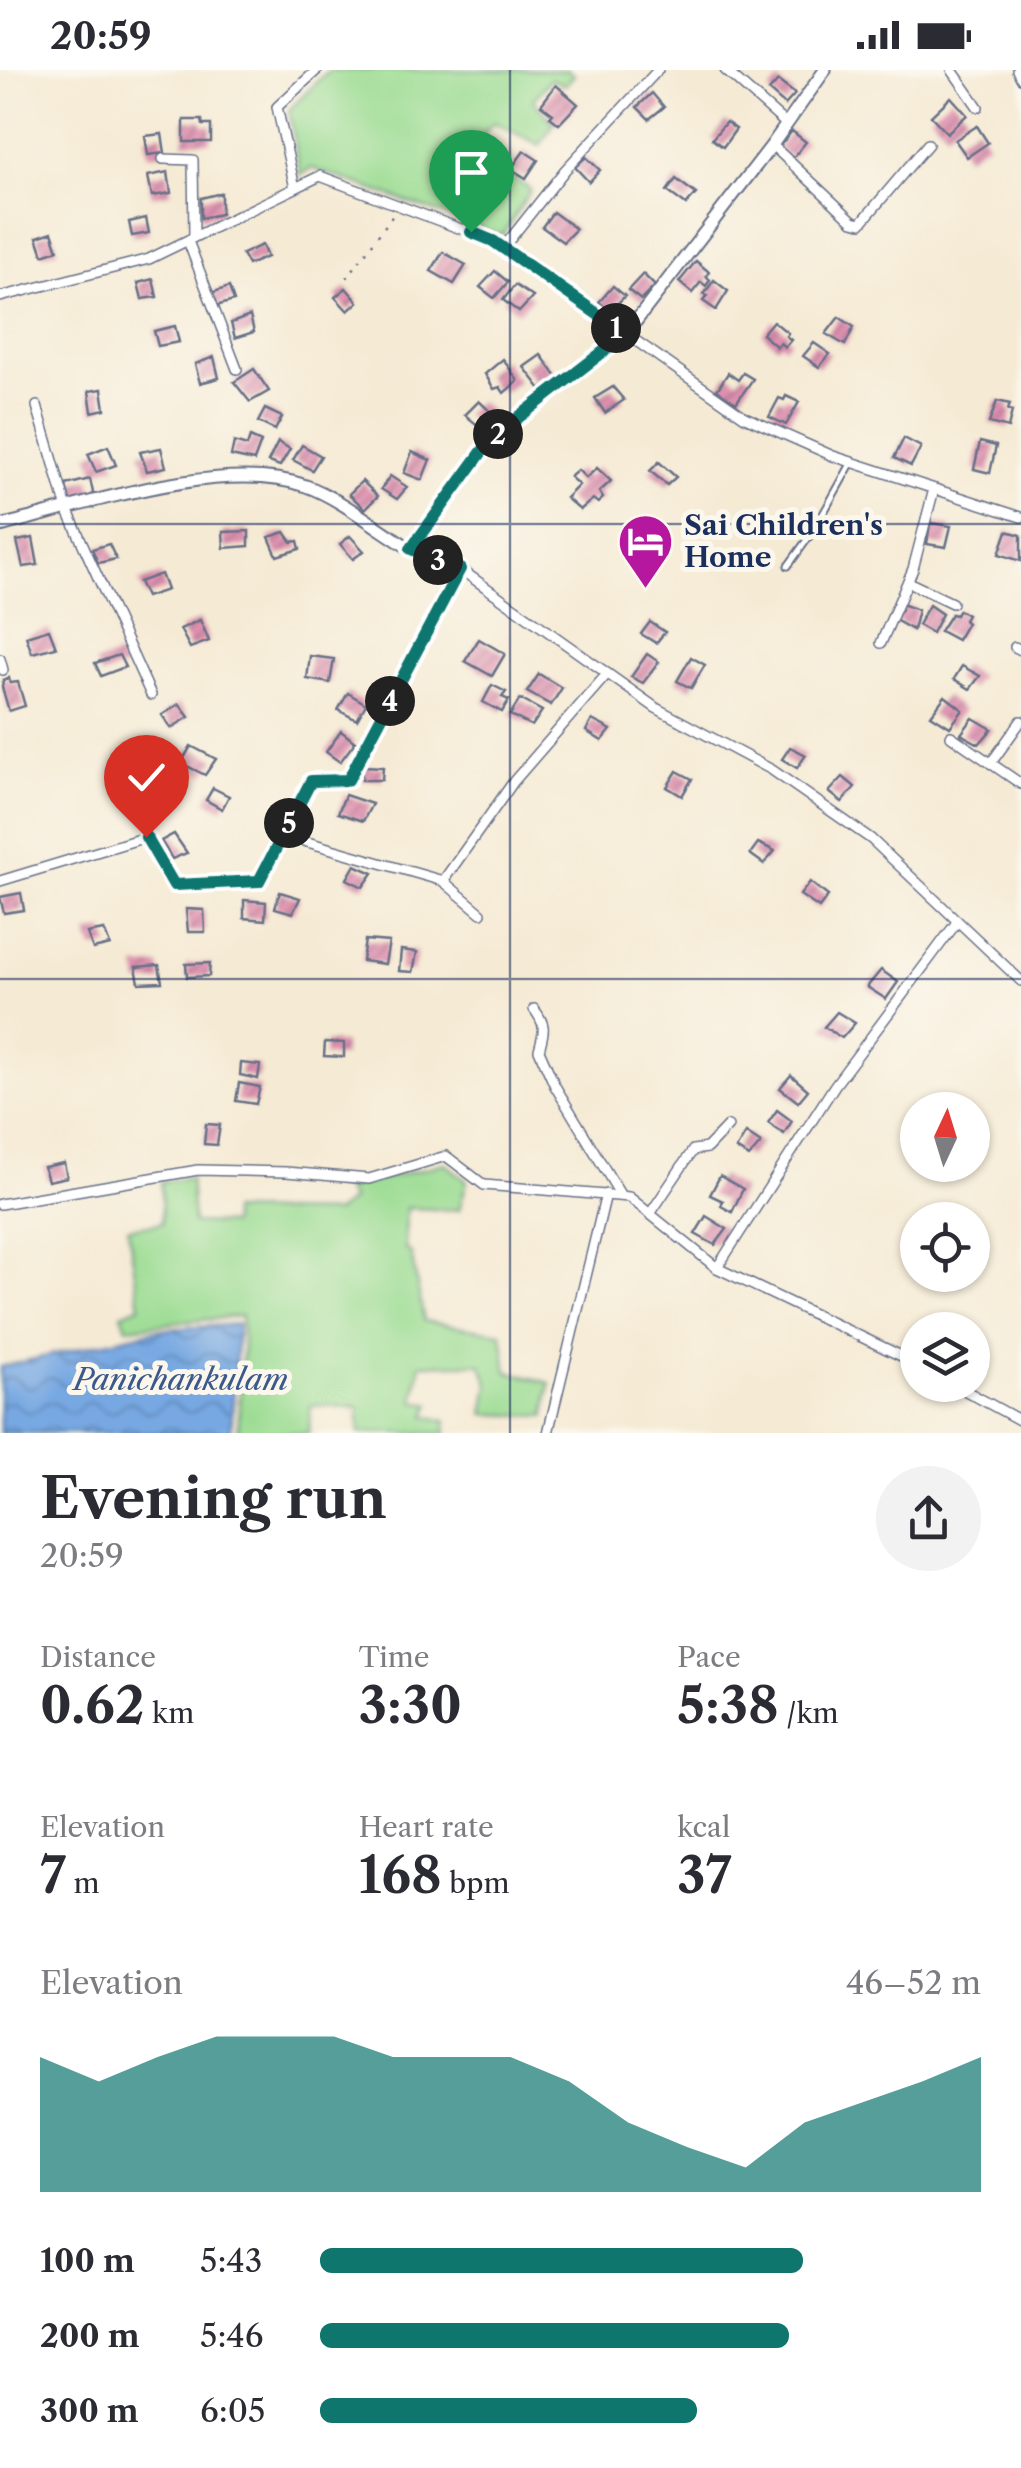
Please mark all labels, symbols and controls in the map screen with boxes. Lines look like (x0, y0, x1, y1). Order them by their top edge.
text: 20:59 (50, 12, 152, 59)
pin (429, 130, 514, 233)
icon: arrive (444, 145, 499, 200)
pin: 1 (591, 303, 641, 353)
text: 1 (610, 311, 622, 345)
pin: 2 (473, 409, 523, 459)
text: 2 (490, 417, 506, 451)
place label: Sai Children's Home (684, 508, 883, 574)
hotel icon: Sai Children's Home (615, 511, 675, 590)
pin: 3 (413, 535, 463, 585)
text: 3 (430, 543, 446, 577)
pin: 4 (365, 676, 415, 726)
text: 4 (382, 684, 398, 718)
pin (104, 735, 189, 838)
icon: check (119, 750, 174, 805)
pin: 5 (264, 798, 314, 848)
text: 5 (281, 806, 297, 840)
north arrow (900, 1092, 990, 1182)
map controls (900, 1092, 990, 1402)
button: locate (900, 1202, 990, 1292)
button: layers (900, 1312, 990, 1402)
water label: Panichankulam (71, 1361, 289, 1398)
text: Evening run (40, 1465, 387, 1532)
button: share (876, 1466, 981, 1571)
text: 20:59 (40, 1536, 124, 1575)
text: Distance (40, 1640, 156, 1674)
text: Time (359, 1640, 429, 1674)
text: Pace (677, 1640, 741, 1674)
text: 0.62 (40, 1674, 145, 1736)
text: 3:30 (359, 1674, 462, 1736)
text: 5:38 (677, 1674, 779, 1736)
text: km (145, 1696, 194, 1730)
text: /km (779, 1696, 839, 1730)
text: Elevation (40, 1810, 165, 1844)
text: Heart rate (359, 1810, 494, 1844)
text: kcal (677, 1810, 730, 1844)
text: 7 (40, 1844, 66, 1906)
text: 168 (359, 1844, 442, 1906)
text: 37 (677, 1844, 732, 1906)
text: m (66, 1866, 100, 1900)
text: bpm (442, 1866, 510, 1900)
text: Elevation (40, 1963, 183, 2002)
text: 46–52 m (846, 1963, 981, 2002)
text: 100 m (40, 2241, 135, 2280)
text: 5:43 (200, 2241, 262, 2280)
text: 200 m (40, 2316, 140, 2355)
text: 5:46 (200, 2316, 264, 2355)
text: 300 m (40, 2391, 139, 2430)
text: 6:05 (200, 2391, 265, 2430)

